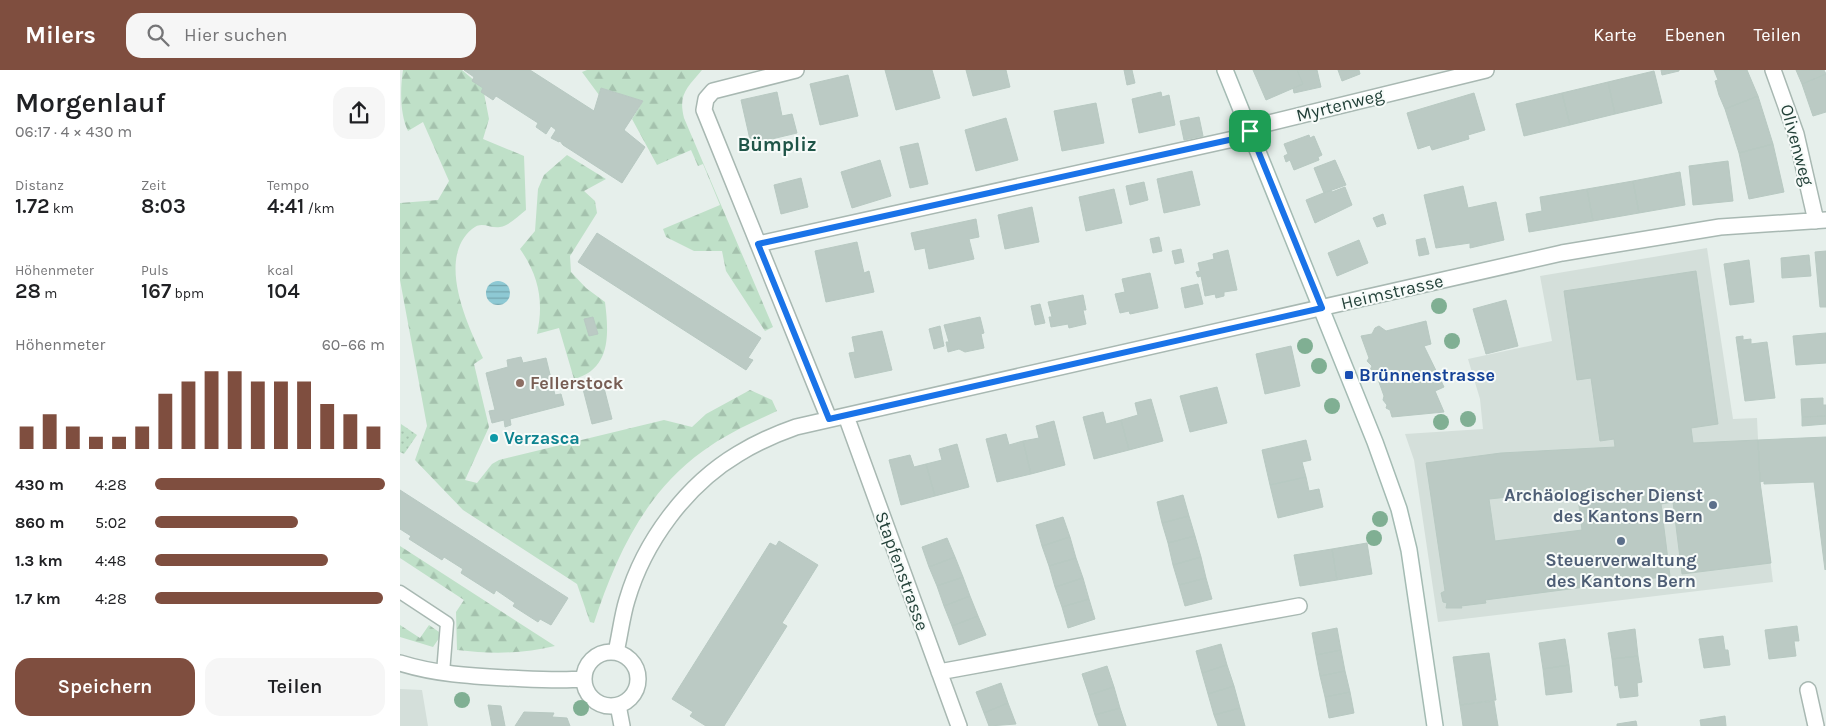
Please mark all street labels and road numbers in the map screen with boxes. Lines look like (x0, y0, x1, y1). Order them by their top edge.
street label: Myrtenweg (1294, 84, 1386, 126)
street label: Olivenweg (1776, 102, 1818, 188)
street label: Heimstrasse (1339, 270, 1445, 314)
street label: Stapfenstrasse (870, 508, 934, 634)

